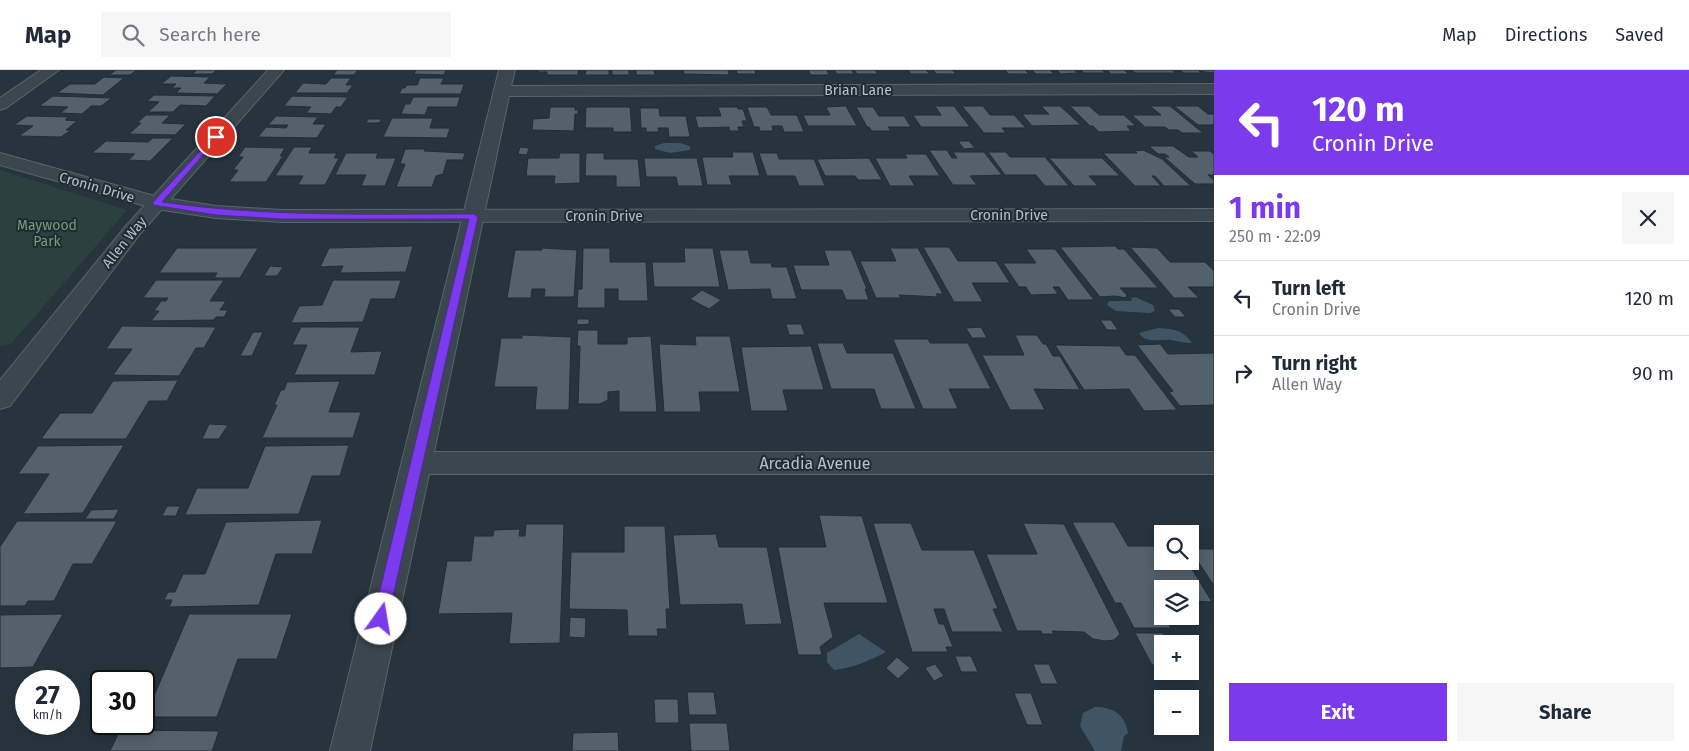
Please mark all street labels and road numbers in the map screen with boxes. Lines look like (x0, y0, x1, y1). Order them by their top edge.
street label: Brian Lane (824, 82, 892, 99)
street label: Cronin Drive (57, 169, 137, 206)
street label: Cronin Drive (970, 207, 1048, 224)
street label: Cronin Drive (565, 208, 643, 225)
street label: Allen Way (99, 213, 150, 271)
street label: Arcadia Avenue (759, 454, 871, 473)

